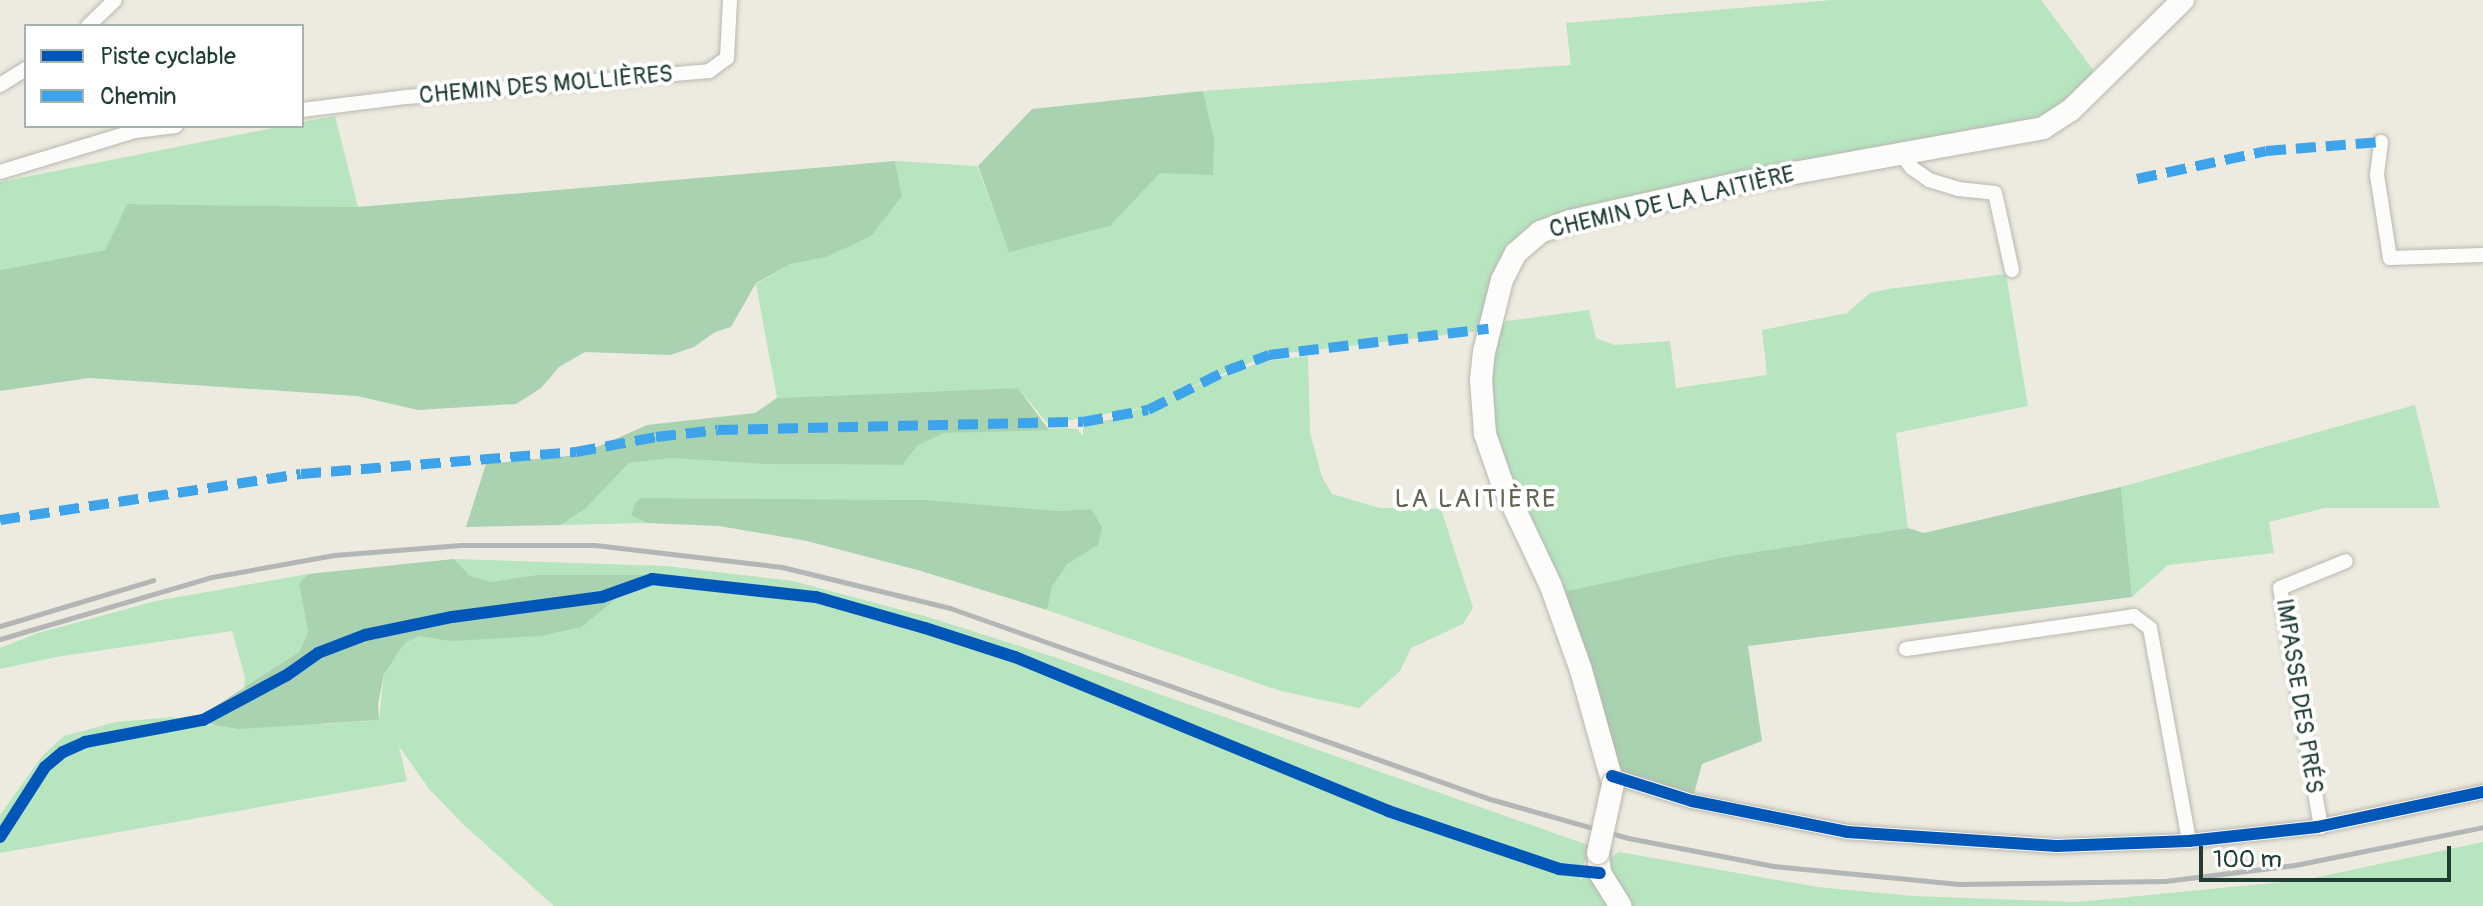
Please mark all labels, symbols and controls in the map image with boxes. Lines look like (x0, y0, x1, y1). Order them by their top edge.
legend (24, 24, 304, 128)
text: Piste cyclable (100, 42, 236, 71)
street label: CHEMIN DES MOLLIÈRES (418, 60, 674, 110)
text: Chemin (100, 82, 177, 111)
street label: CHEMIN DE LA LAITIÈRE (1547, 160, 1797, 244)
district label: LA LAITIÈRE (1395, 484, 1557, 516)
street label: IMPASSE DES PRÉS (2269, 596, 2329, 796)
scale bar (2203, 830, 2455, 880)
text: 100 m (2213, 845, 2282, 874)

